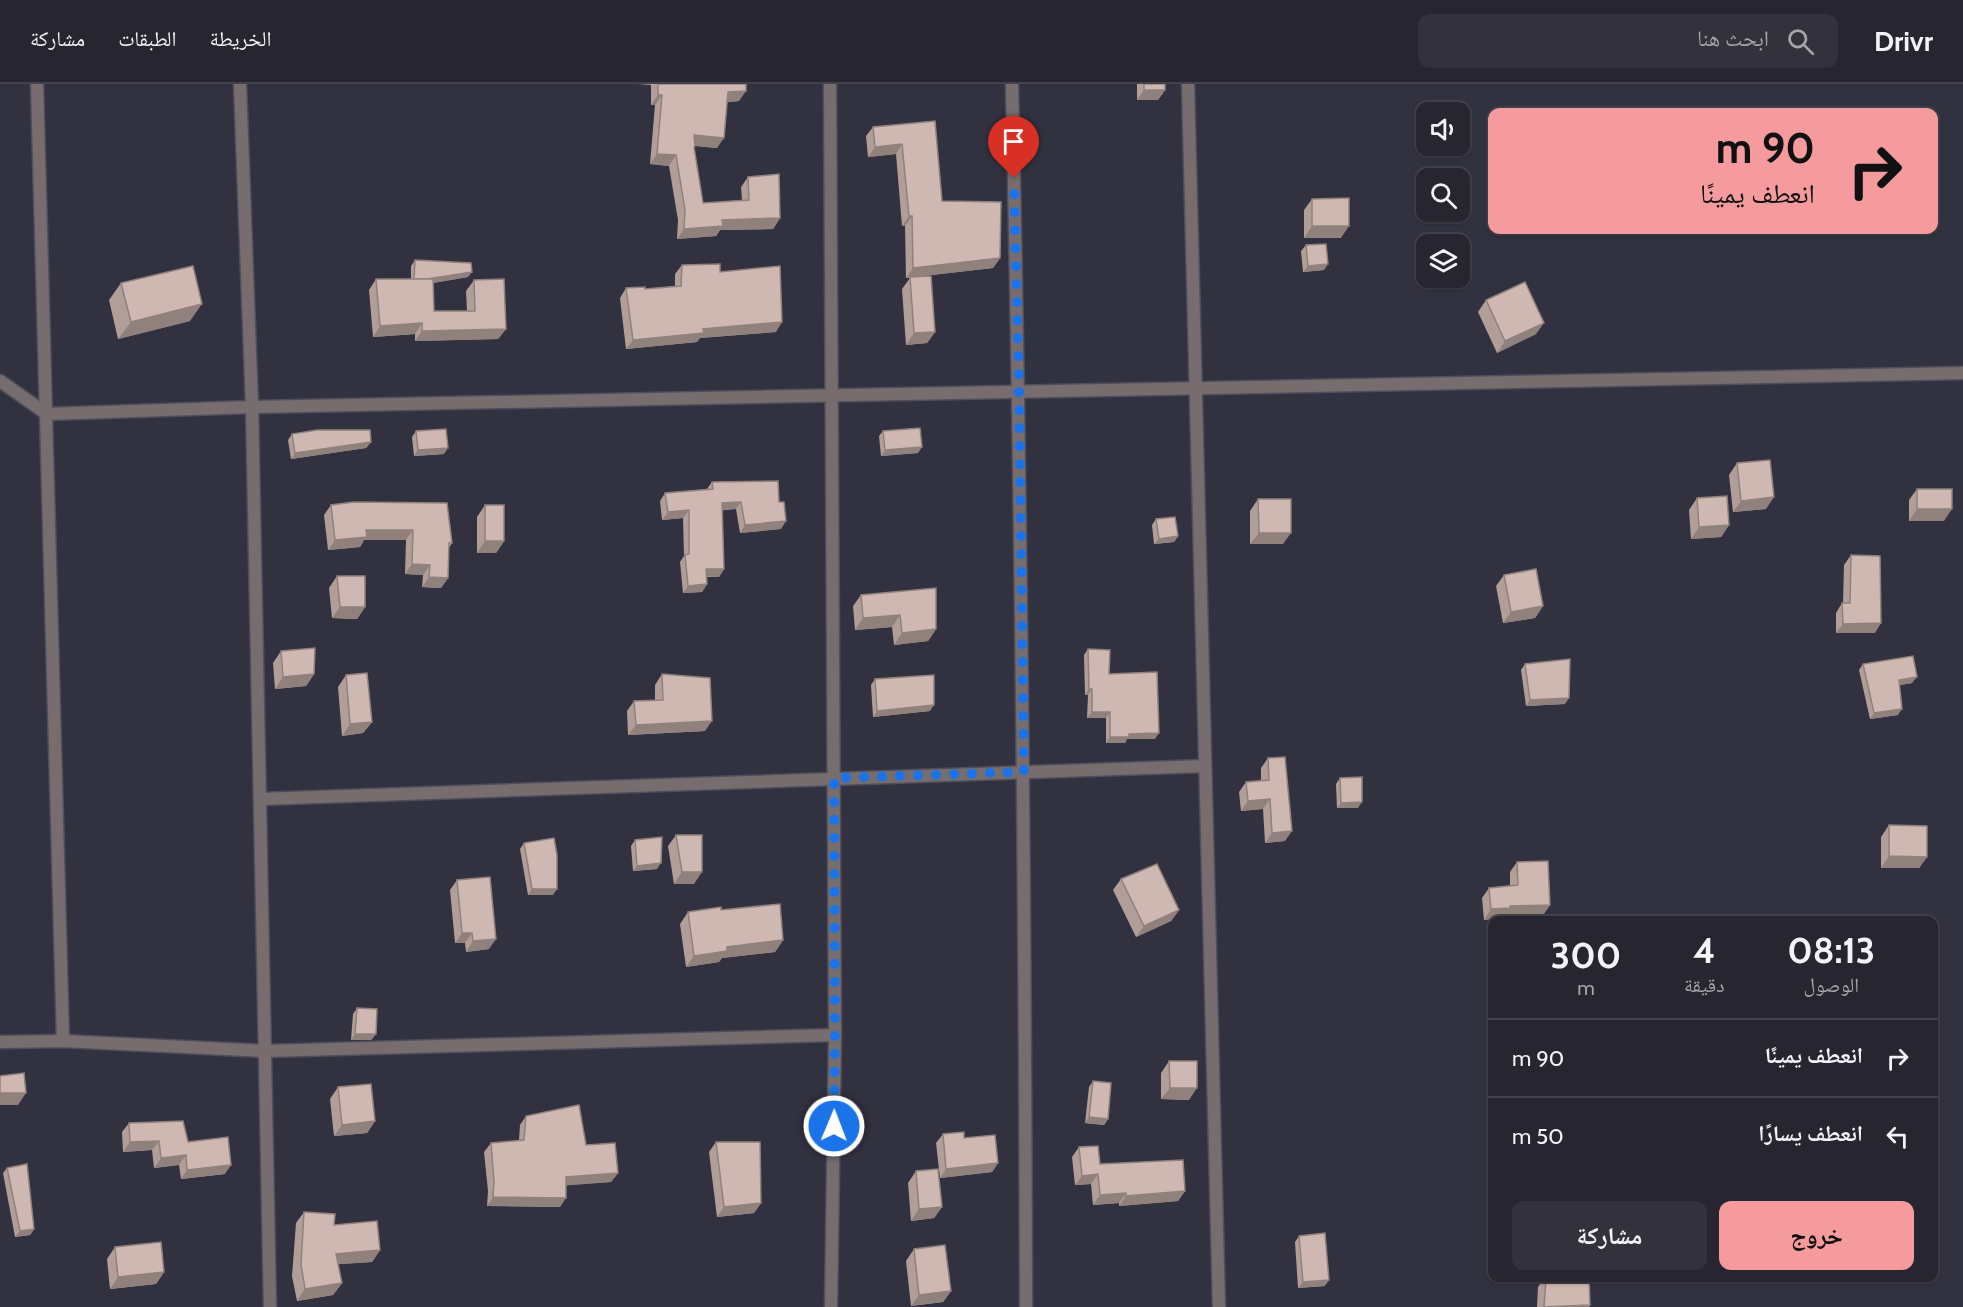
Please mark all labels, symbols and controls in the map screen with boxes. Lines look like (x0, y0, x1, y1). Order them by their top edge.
search box (1418, 14, 1838, 68)
text: Drivr (1874, 24, 1933, 58)
text: ابحث هنا (1697, 25, 1769, 52)
icon: search (1784, 25, 1817, 58)
text: مشاركة (30, 26, 85, 51)
text: الطبقات (118, 26, 177, 51)
text: الخريطة (210, 26, 271, 51)
map controls (1416, 102, 1470, 288)
button: sound (1416, 102, 1470, 156)
pin (988, 116, 1039, 178)
text: 90 m (1716, 122, 1815, 174)
icon: arrive (997, 125, 1030, 158)
icon: right (1836, 132, 1914, 210)
button: search (1416, 168, 1470, 222)
text: انعطف يمينًا (1700, 177, 1815, 210)
button: layers (1416, 234, 1470, 288)
text: 4 (1693, 928, 1715, 972)
text: 08:13 (1787, 928, 1875, 972)
text: 300 (1551, 933, 1621, 977)
text: دقيقة (1684, 973, 1725, 997)
text: الوصول (1804, 973, 1859, 997)
text: m (1577, 976, 1595, 1000)
text: انعطف يمينًا (1765, 1042, 1863, 1069)
icon: right (1881, 1042, 1914, 1075)
text: 90 m (1512, 1045, 1564, 1072)
position arrow (802, 1094, 866, 1158)
text: انعطف يسارًا (1758, 1120, 1863, 1147)
icon: left (1881, 1120, 1914, 1153)
text: 50 m (1512, 1123, 1564, 1150)
button: مشاركة (1512, 1201, 1707, 1270)
button: خروج (1719, 1201, 1914, 1270)

